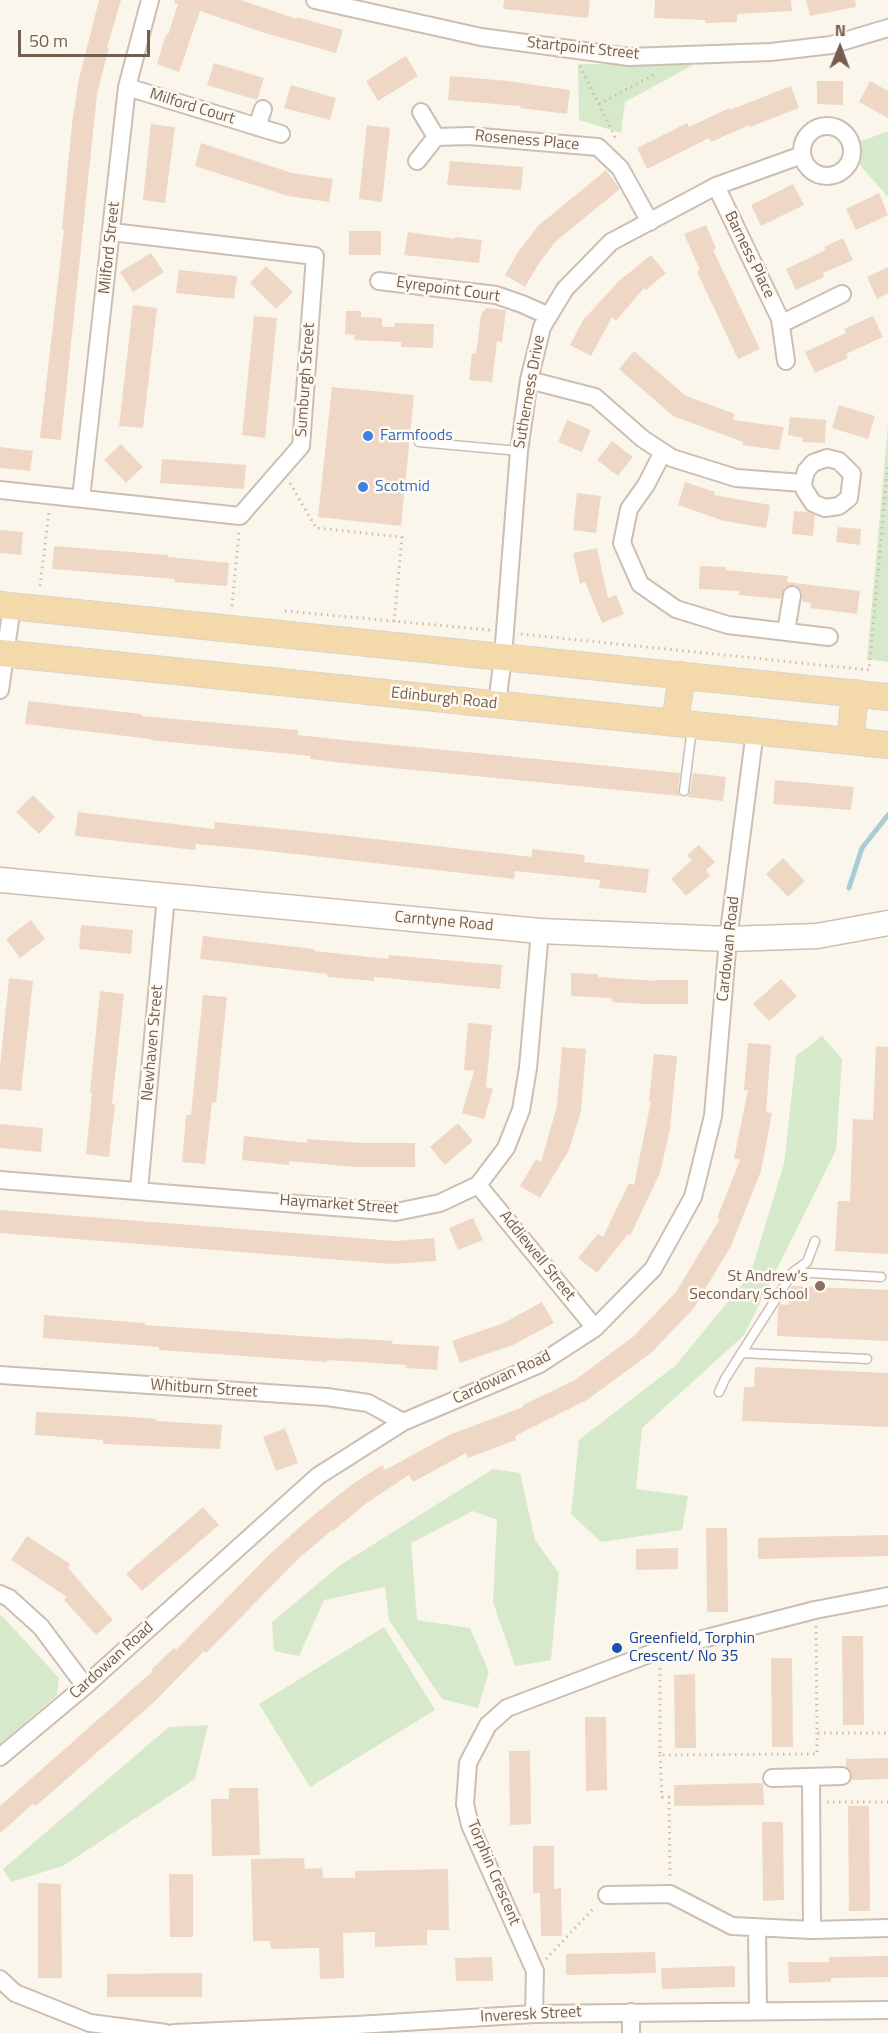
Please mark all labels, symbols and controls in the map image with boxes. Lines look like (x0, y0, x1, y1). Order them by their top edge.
scale bar (21, 18, 153, 56)
north arrow (810, 18, 870, 78)
text: N (835, 18, 846, 42)
text: 50 m (29, 27, 68, 54)
street label: Startpoint Street (526, 34, 640, 64)
street label: Milford Court (147, 85, 237, 129)
street label: Roseness Place (474, 127, 580, 155)
street label: Milford Street (96, 201, 124, 295)
street label: Barness Place (720, 208, 778, 302)
street label: Eyrepoint Court (395, 273, 501, 307)
street label: Sumburgh Street (292, 322, 320, 438)
street label: Sutherness Drive (511, 334, 549, 450)
place label: Farmfoods (380, 426, 453, 446)
marker: Farmfoods (361, 429, 375, 443)
place label: Scotmid (375, 477, 430, 497)
marker: Scotmid (356, 480, 370, 494)
street label: Edinburgh Road (390, 684, 498, 714)
street label: Cardowan Road (714, 895, 744, 1003)
street label: Carntyne Road (394, 908, 494, 936)
street label: Newhaven Street (138, 984, 168, 1102)
street label: Haymarket Street (279, 1191, 399, 1219)
street label: Addiewell Street (495, 1207, 579, 1305)
place label: St Andrew's Secondary School (689, 1267, 808, 1305)
marker: St Andrew's Secondary School (813, 1279, 827, 1293)
street label: Cardowan Road (450, 1347, 554, 1409)
street label: Whitburn Street (150, 1376, 258, 1402)
street label: Cardowan Road (66, 1618, 158, 1704)
place label: Greenfield, Torphin Crescent/ No 35 (629, 1629, 755, 1667)
marker: Greenfield, Torphin Crescent/ No 35 (610, 1641, 624, 1655)
street label: Torphin Crescent (462, 1818, 524, 1928)
street label: Inveresk Street (480, 2003, 582, 2027)

